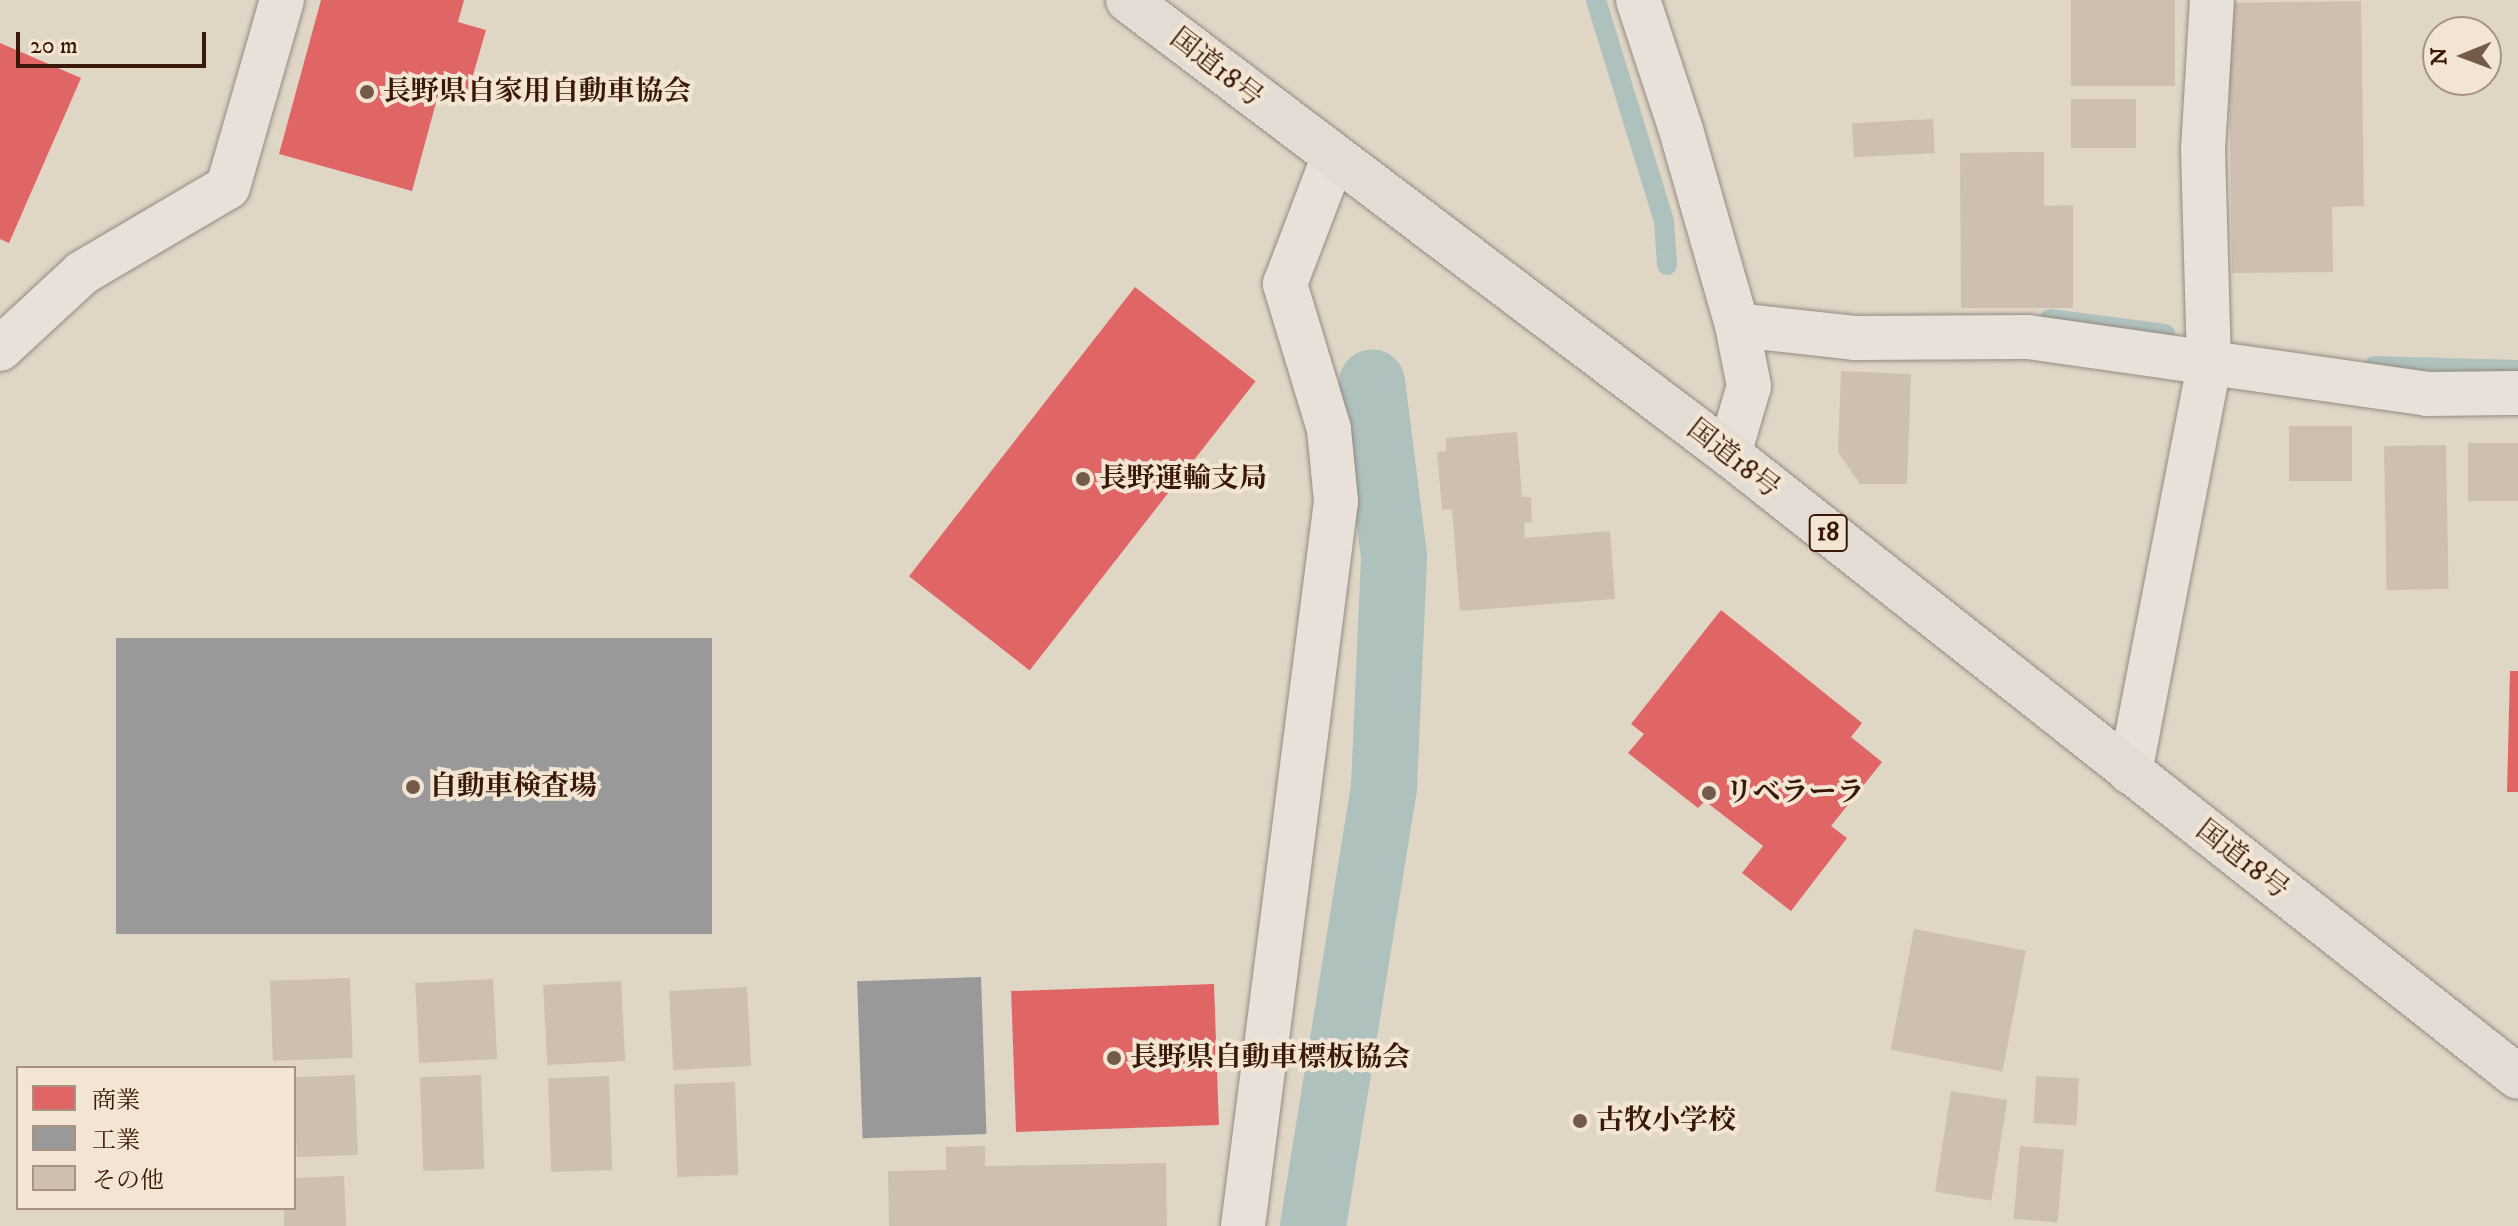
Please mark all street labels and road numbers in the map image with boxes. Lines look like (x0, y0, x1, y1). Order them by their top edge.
street label: 国道18号 (1163, 21, 1269, 115)
street label: 国道18号 (1680, 412, 1786, 506)
road number: 18 (1808, 511, 1848, 555)
street label: 国道18号 (2189, 813, 2295, 907)

